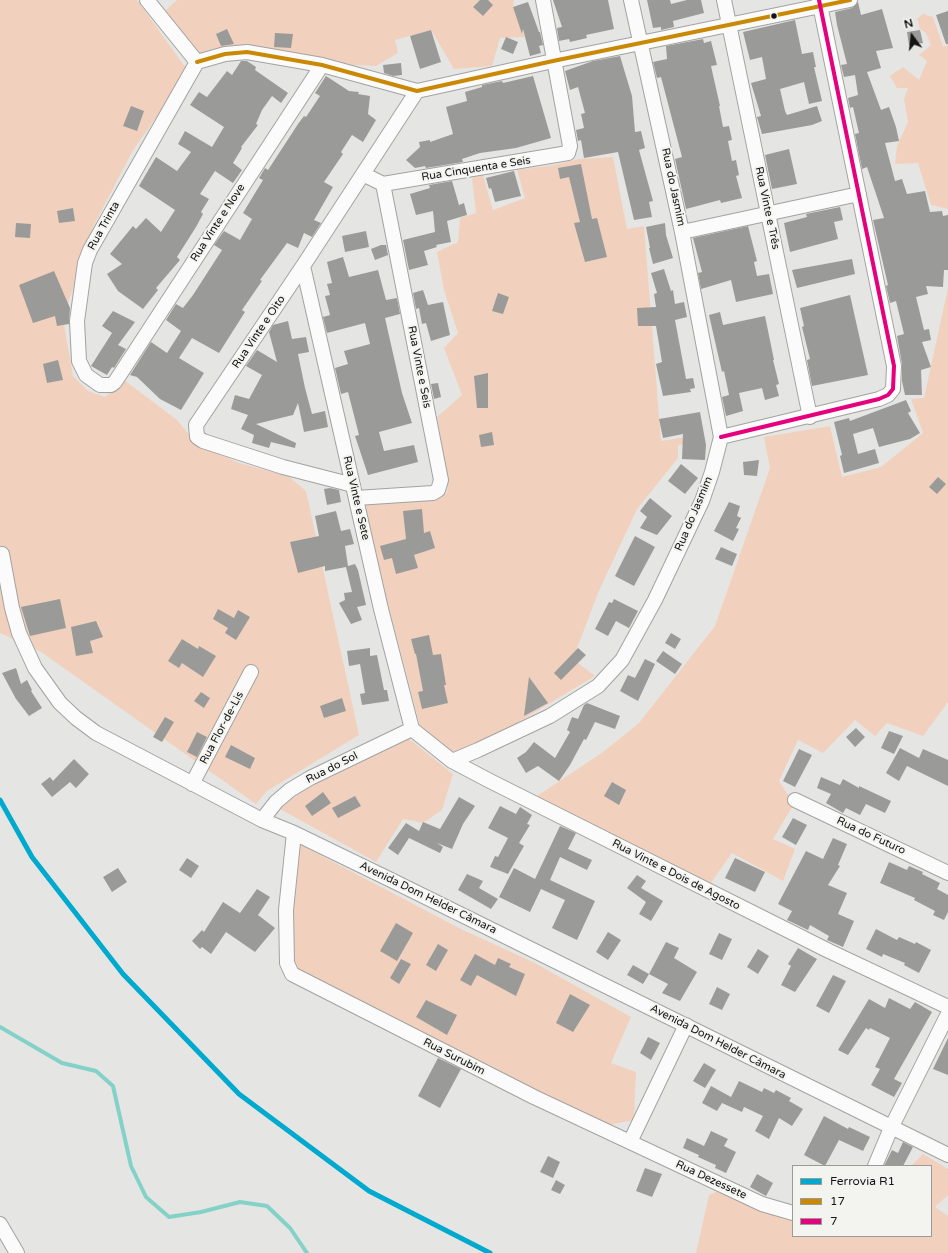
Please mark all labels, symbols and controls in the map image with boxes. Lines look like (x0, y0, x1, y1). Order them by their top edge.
unlabelled marker (769, 11, 779, 21)
north arrow (892, 16, 932, 56)
text: N (903, 17, 915, 31)
street label: Rua do Jasmim (658, 147, 688, 227)
street label: Rua Cinquenta e Seis (420, 154, 532, 184)
street label: Rua Vinte e Três (752, 165, 782, 251)
street label: Rua Vinte e Nove (188, 182, 248, 264)
street label: Rua Trinta (85, 199, 123, 253)
street label: Rua Vinte e Oito (230, 293, 288, 371)
street label: Rua Vinte e Seis (405, 325, 433, 409)
street label: Rua Vinte e Sete (340, 455, 372, 541)
street label: Rua do Jasmim (672, 475, 716, 553)
street label: Rua Flor-de-Lis (197, 689, 247, 767)
street label: Rua do Sol (304, 749, 360, 787)
street label: Rua do Futuro (834, 814, 908, 858)
street label: Rua Vinte e Dois de Agosto (610, 837, 742, 913)
street label: Avenida Dom Helder Câmara (357, 859, 499, 937)
street label: Avenida Dom Helder Câmara (648, 1002, 788, 1082)
street label: Rua Surubim (421, 1036, 487, 1078)
street label: Rua Dezessete (673, 1158, 749, 1202)
legend (792, 1165, 932, 1237)
text: Ferrovia R1 (830, 1174, 895, 1188)
text: 17 (830, 1194, 845, 1208)
text: 7 (830, 1214, 838, 1228)

